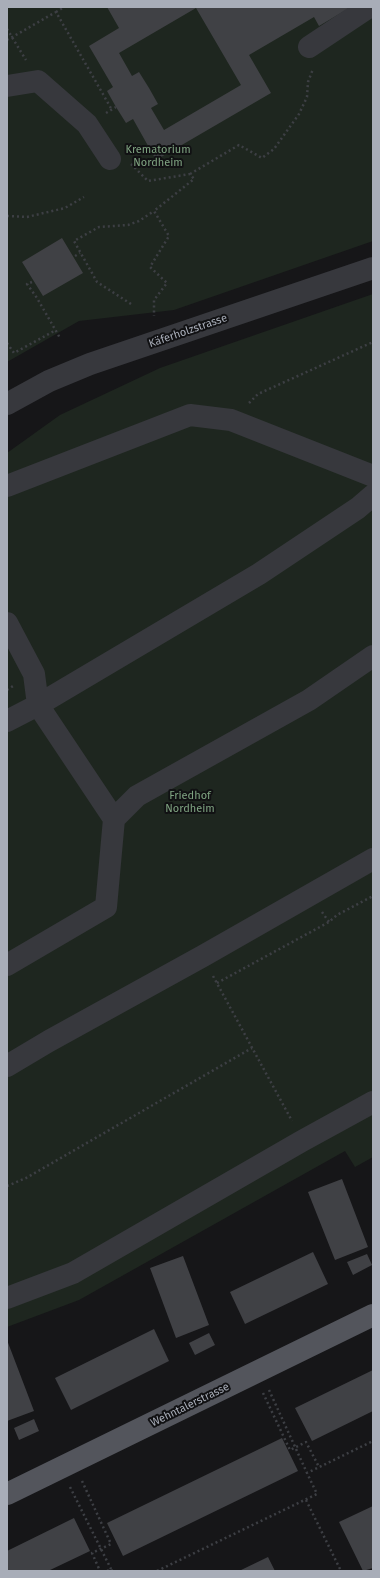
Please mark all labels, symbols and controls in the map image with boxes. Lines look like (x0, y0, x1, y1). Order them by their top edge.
park label: Krematorium Nordheim (125, 143, 191, 169)
street label: Käferholzstrasse (147, 311, 229, 351)
park label: Friedhof Nordheim (165, 789, 215, 815)
street label: Wehntalerstrasse (149, 1380, 231, 1430)

